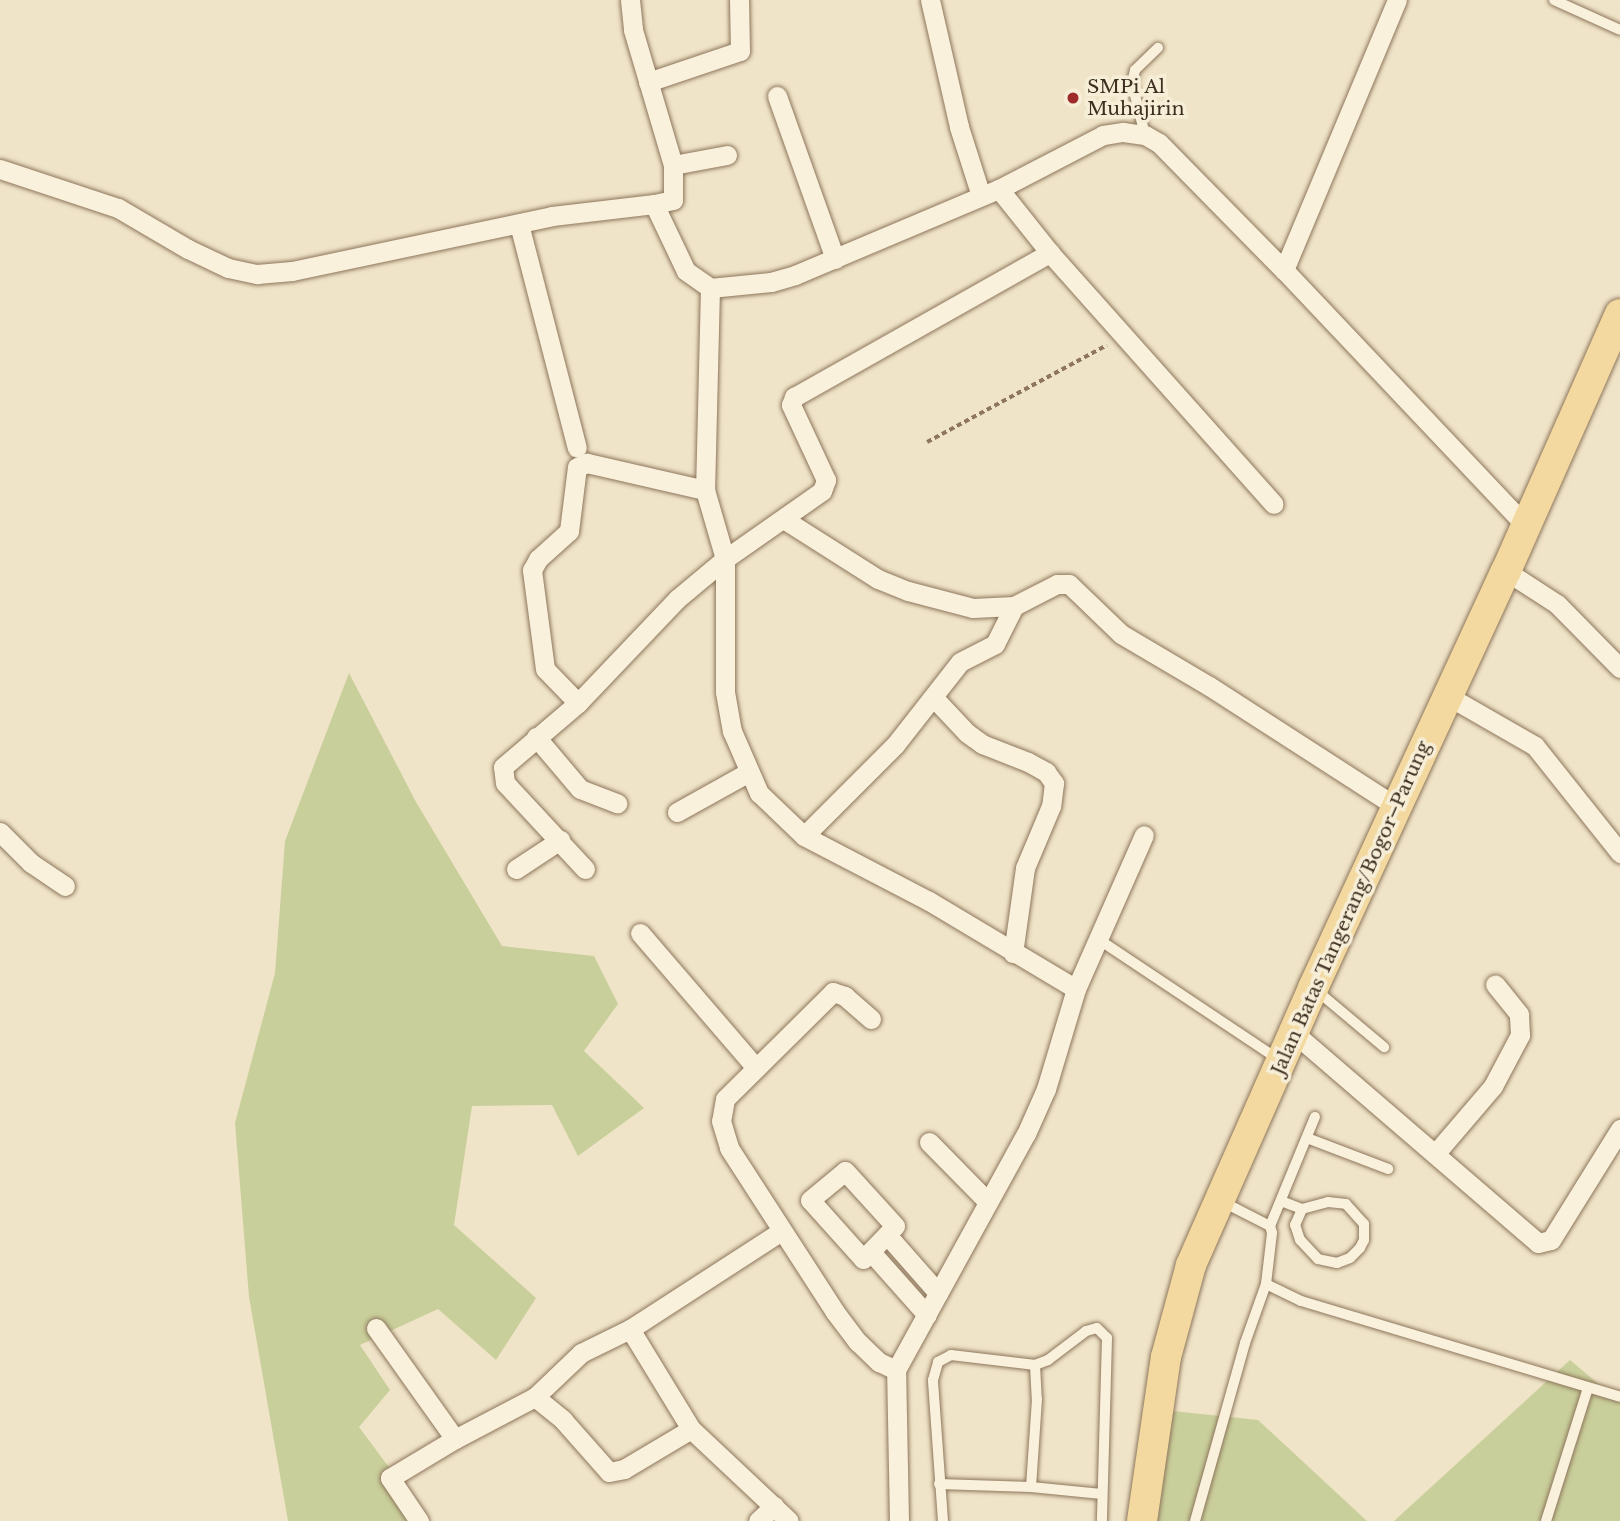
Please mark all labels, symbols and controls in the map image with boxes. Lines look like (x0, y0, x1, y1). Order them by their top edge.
place label: SMPi Al Muhajirin (1087, 76, 1185, 120)
marker: SMPi Al Muhajirin (1065, 90, 1081, 106)
street label: Jalan Batas Tangerang/Bogor–Parung (1267, 737, 1435, 1079)

